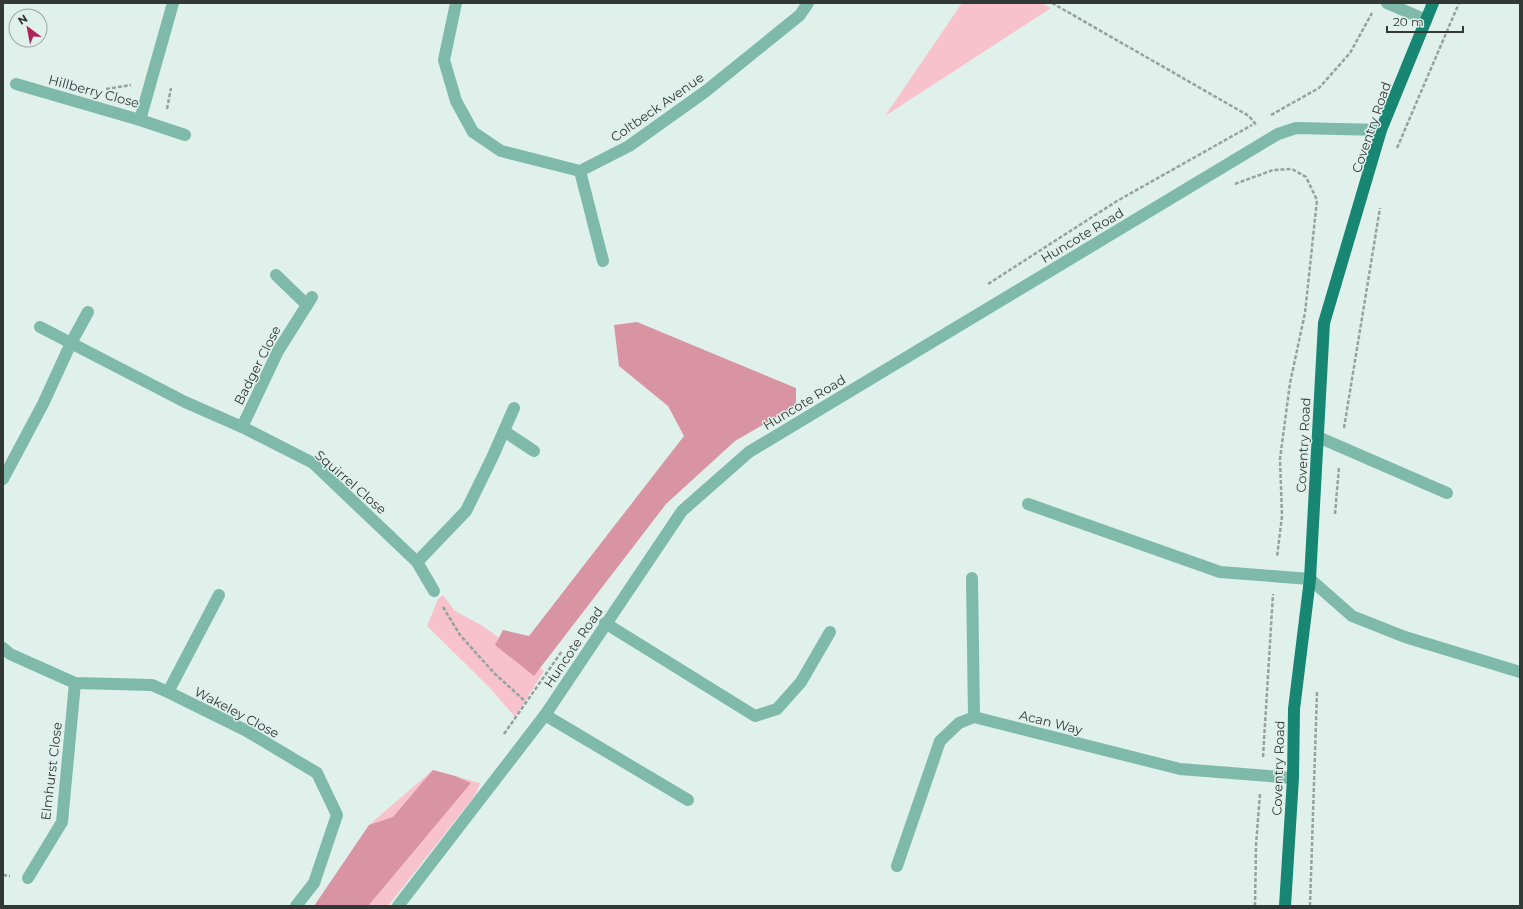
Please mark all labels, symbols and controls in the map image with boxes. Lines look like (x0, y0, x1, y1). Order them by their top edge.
north arrow (8, 8, 48, 48)
scale bar (1387, 8, 1463, 34)
text: N (15, 11, 30, 28)
text: 20 m (1393, 14, 1424, 29)
street label: Coltbeck Avenue (607, 69, 707, 145)
street label: Hillberry Close (47, 71, 141, 111)
street label: Coventry Road (1348, 79, 1394, 175)
street label: Huncote Road (1038, 204, 1126, 266)
street label: Badger Close (230, 323, 284, 407)
street label: Huncote Road (760, 371, 848, 433)
street label: Coventry Road (1293, 397, 1313, 493)
street label: Squirrel Close (312, 447, 390, 517)
street label: Huncote Road (540, 604, 606, 690)
street label: Wakeley Close (192, 683, 282, 741)
street label: Acan Way (1018, 706, 1085, 738)
street label: Coventry Road (1268, 720, 1288, 816)
street label: Elmhurst Close (37, 721, 65, 821)

